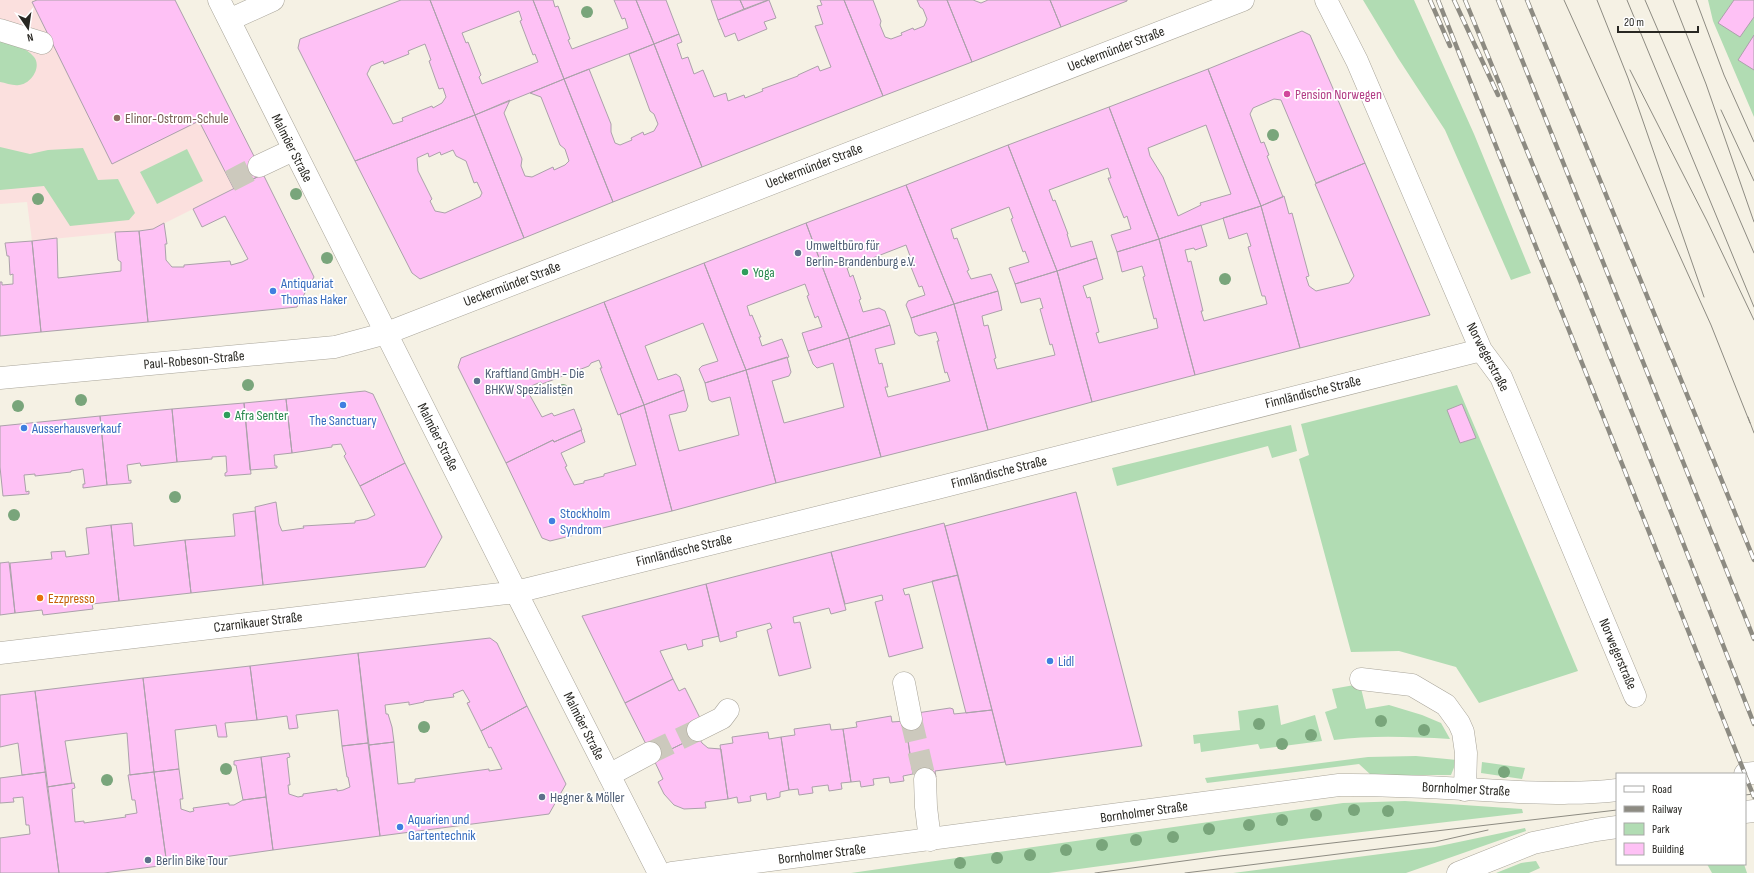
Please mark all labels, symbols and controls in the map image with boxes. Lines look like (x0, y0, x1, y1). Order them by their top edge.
north arrow (8, 8, 48, 48)
scale bar (1618, 8, 1698, 34)
text: 20 m (1624, 15, 1644, 30)
street label: Ueckermünder Straße (1065, 23, 1167, 75)
text: N (26, 30, 34, 44)
place label: Pension Norwegen (1295, 86, 1382, 103)
marker: Pension Norwegen (1282, 89, 1292, 99)
place label: Elinor-Ostrom-Schule (125, 110, 229, 127)
street label: Malmöer Straße (268, 111, 316, 185)
marker: Elinor-Ostrom-Schule (112, 113, 122, 123)
street label: Ueckermünder Straße (763, 140, 865, 192)
place label: Umweltbüro für Berlin-Brandenburg e.V. (806, 237, 916, 270)
marker: Umweltbüro für Berlin-Brandenburg e.V. (793, 248, 803, 258)
street label: Ueckermünder Straße (461, 258, 563, 310)
place label: Yoga (753, 264, 775, 281)
marker: Yoga (740, 267, 750, 277)
place label: Antiquariat Thomas Haker (280, 275, 347, 308)
marker: Antiquariat Thomas Haker (268, 286, 278, 296)
street label: Norwegerstraße (1463, 320, 1513, 394)
street label: Paul-Robeson-Straße (143, 347, 245, 373)
place label: Kraftland GmbH - Die BHKW Spezialisten (485, 365, 584, 398)
street label: Finnländische Straße (1263, 372, 1363, 412)
marker: Kraftland GmbH - Die BHKW Spezialisten (472, 376, 482, 386)
marker: The Sanctuary (338, 400, 348, 410)
street label: Malmöer Straße (414, 400, 462, 474)
place label: Afra Senter (234, 407, 288, 424)
marker: Afra Senter (222, 410, 232, 420)
place label: The Sanctuary (309, 412, 377, 429)
place label: Ausserhausverkauf (31, 420, 122, 437)
marker: Ausserhausverkauf (19, 423, 29, 433)
street label: Finnländische Straße (949, 452, 1049, 492)
place label: Stockholm Syndrom (560, 505, 610, 538)
marker: Stockholm Syndrom (547, 516, 557, 526)
street label: Finnländische Straße (634, 530, 734, 570)
place label: Ezzpresso (48, 590, 95, 607)
marker: Ezzpresso (35, 593, 45, 603)
street label: Czarnikauer Straße (213, 608, 303, 636)
street label: Norwegerstraße (1595, 616, 1641, 692)
place label: Lidl (1058, 653, 1074, 670)
marker: Lidl (1045, 656, 1055, 666)
street label: Malmöer Straße (560, 689, 608, 763)
legend (1616, 773, 1746, 865)
street label: Bornholmer Straße (1421, 778, 1511, 800)
text: Road (1652, 782, 1672, 797)
place label: Hegner & Möller (550, 789, 624, 806)
marker: Hegner & Möller (537, 792, 547, 802)
street label: Bornholmer Straße (1099, 797, 1189, 827)
text: Railway (1652, 802, 1683, 817)
place label: Aquarien und Gartentechnik (407, 811, 476, 844)
marker: Aquarien und Gartentechnik (395, 822, 405, 832)
text: Park (1652, 822, 1670, 837)
street label: Bornholmer Straße (777, 840, 867, 868)
text: Building (1652, 842, 1684, 857)
place label: Berlin Bike Tour (156, 852, 228, 869)
marker: Berlin Bike Tour (143, 855, 153, 865)

